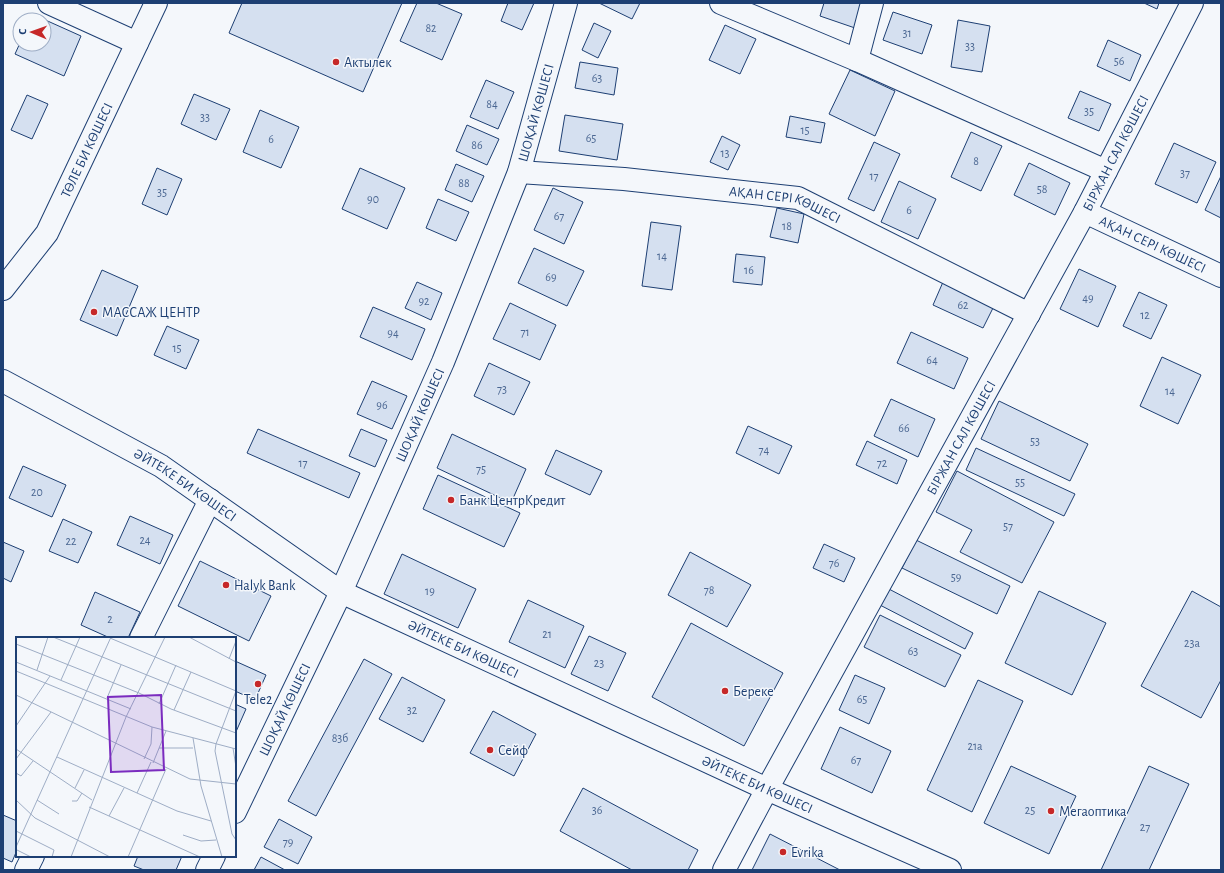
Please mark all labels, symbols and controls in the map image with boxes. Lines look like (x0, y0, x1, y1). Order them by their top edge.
north arrow (12, 12, 52, 52)
house number: 82 (425, 22, 437, 34)
house number: 31 (902, 27, 912, 39)
text: С (17, 28, 28, 35)
house number: 33 (965, 40, 975, 52)
house number: 56 (1114, 55, 1125, 67)
place label: Актылек (344, 56, 392, 70)
marker: Актылек (331, 57, 341, 67)
street label: ШОҚАЙ КӨШЕСІ (516, 62, 557, 164)
house number: 63 (592, 72, 602, 84)
street label: БІРЖАН САЛ КӨШЕСІ (1081, 93, 1152, 213)
house number: 84 (486, 98, 498, 110)
street label: ТӨЛЕ БИ КӨШЕСІ (59, 101, 116, 200)
house number: 35 (1084, 105, 1094, 117)
house number: 33 (200, 111, 210, 123)
house number: 15 (800, 124, 810, 136)
house number: 65 (586, 132, 596, 144)
house number: 6 (268, 133, 274, 145)
house number: 86 (471, 139, 483, 151)
house number: 13 (720, 147, 730, 159)
house number: 8 (973, 155, 979, 167)
house number: 37 (1180, 167, 1190, 179)
house number: 17 (869, 170, 879, 182)
house number: 88 (458, 177, 470, 189)
house number: 58 (1037, 183, 1048, 195)
street label: АҚАН СЕРІ КӨШЕСІ (728, 185, 843, 226)
house number: 35 (157, 186, 167, 198)
house number: 90 (367, 193, 379, 205)
house number: 6 (906, 204, 912, 216)
house number: 67 (554, 210, 564, 222)
street label: АҚАН СЕРІ КӨШЕСІ (1097, 214, 1208, 276)
house number: 18 (782, 220, 792, 232)
house number: 14 (657, 250, 667, 262)
house number: 16 (744, 264, 754, 276)
house number: 69 (545, 271, 557, 283)
house number: 49 (1082, 292, 1094, 304)
house number: 92 (418, 295, 430, 307)
house number: 62 (957, 299, 969, 311)
place label: МАССАЖ ЦЕНТР (102, 306, 200, 320)
marker: МАССАЖ ЦЕНТР (89, 307, 99, 317)
house number: 12 (1140, 309, 1150, 321)
house number: 71 (520, 326, 530, 338)
house number: 94 (387, 327, 399, 339)
house number: 15 (172, 342, 182, 354)
house number: 64 (926, 354, 938, 366)
street label: ШОҚАЙ КӨШЕСІ (394, 366, 447, 464)
street label: БІРЖАН САЛ КӨШЕСІ (925, 379, 999, 498)
house number: 73 (497, 383, 507, 395)
house number: 14 (1165, 385, 1175, 397)
house number: 96 (376, 399, 388, 411)
house number: 66 (898, 422, 910, 434)
house number: 53 (1030, 435, 1040, 447)
house number: 74 (759, 444, 770, 456)
street label: ӘЙТЕКЕ БИ КӨШЕСІ (131, 447, 239, 525)
house number: 17 (298, 457, 308, 469)
house number: 72 (877, 457, 888, 469)
house number: 75 (476, 463, 486, 475)
house number: 55 (1015, 476, 1025, 488)
house number: 20 (31, 486, 43, 498)
place label: Банк ЦентрКредит (459, 494, 566, 508)
marker: Банк ЦентрКредит (446, 495, 456, 505)
house number: 57 (1003, 520, 1013, 532)
house number: 24 (139, 534, 151, 546)
house number: 22 (66, 535, 77, 547)
house number: 76 (829, 557, 840, 569)
house number: 59 (951, 571, 962, 583)
place label: Halyk Bank (234, 579, 296, 593)
marker: Halyk Bank (221, 580, 231, 590)
house number: 78 (704, 584, 715, 596)
house number: 19 (425, 585, 435, 597)
house number: 2 (107, 613, 113, 625)
street label: ӘЙТЕКЕ БИ КӨШЕСІ (405, 618, 521, 681)
house number: 21 (542, 628, 552, 640)
inset map (16, 637, 236, 857)
house number: 23а (1184, 637, 1200, 649)
house number: 63 (908, 645, 918, 657)
house number: 23 (594, 657, 604, 669)
street label: ШОҚАЙ КӨШЕСІ (257, 661, 314, 758)
marker: Tele2 (253, 679, 263, 689)
place label: Береке (733, 685, 774, 699)
marker: Береке (720, 686, 730, 696)
place label: Tele2 (244, 693, 272, 707)
house number: 65 (857, 693, 867, 705)
house number: 32 (407, 704, 418, 716)
house number: 83б (332, 732, 348, 744)
house number: 21а (967, 740, 983, 752)
place label: Сейф (498, 744, 528, 758)
marker: Сейф (485, 745, 495, 755)
street label: ӘЙТЕКЕ БИ КӨШЕСІ (700, 754, 815, 816)
house number: 67 (851, 754, 861, 766)
house number: 36 (592, 804, 603, 816)
house number: 25 (1025, 804, 1035, 816)
place label: Мегаоптика (1059, 805, 1127, 819)
marker: Мегаоптика (1046, 806, 1056, 816)
house number: 27 (1140, 821, 1150, 833)
house number: 79 (283, 836, 294, 848)
place label: Evrika (791, 846, 824, 860)
marker: Evrika (778, 847, 788, 857)

